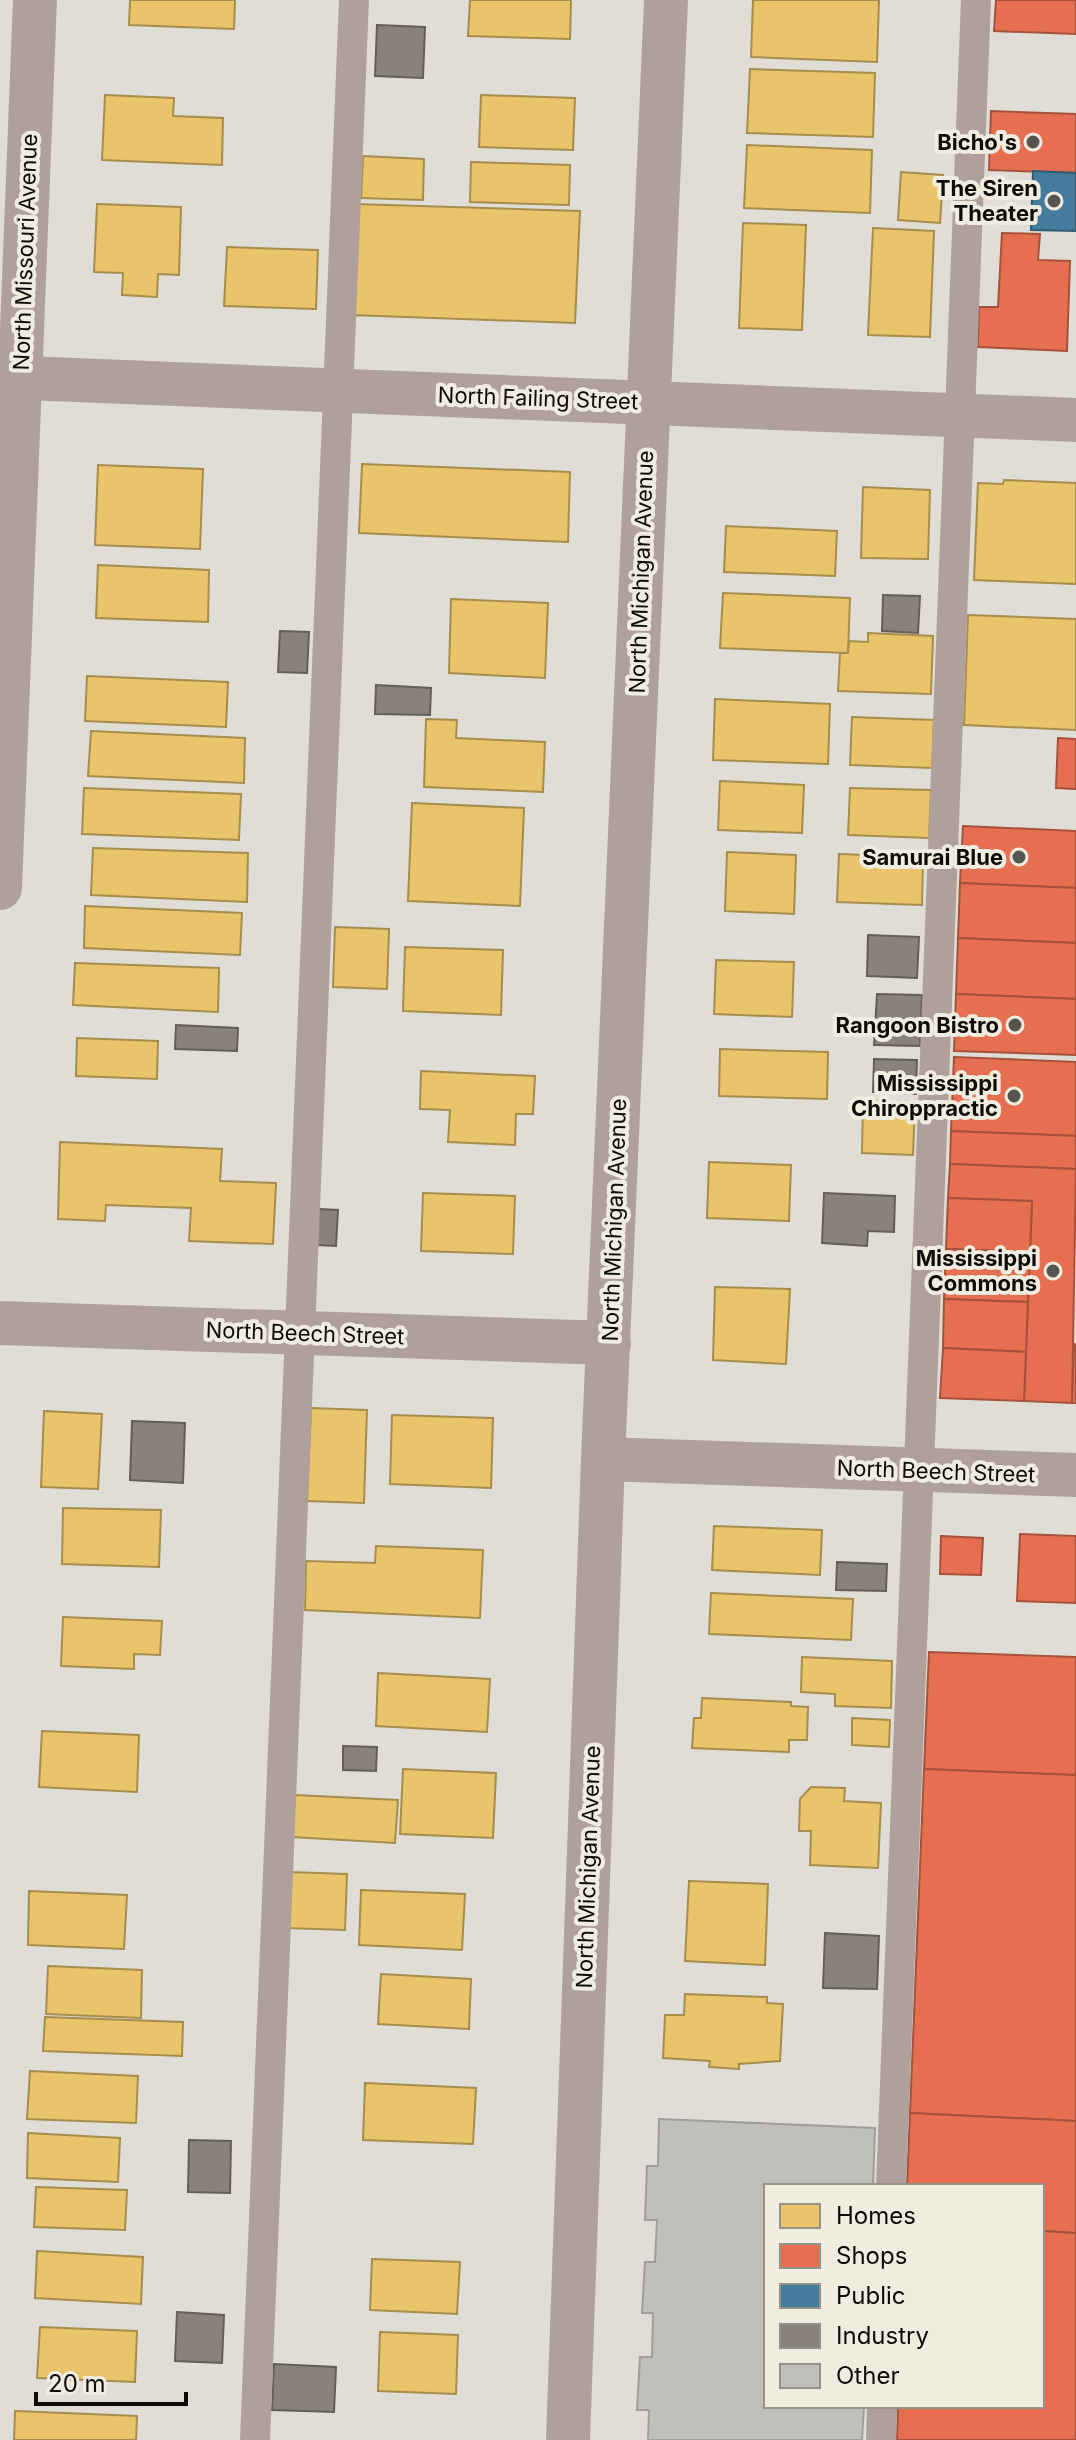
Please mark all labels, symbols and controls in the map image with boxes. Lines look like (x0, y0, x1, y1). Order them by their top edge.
place label: Bicho's (937, 129, 1017, 155)
street label: North Missouri Avenue (8, 133, 42, 371)
marker: Bicho's (1024, 133, 1042, 151)
place label: The Siren Theater (936, 175, 1038, 226)
marker: The Siren Theater (1045, 192, 1063, 210)
street label: North Failing Street (437, 382, 639, 414)
street label: North Michigan Avenue (624, 450, 658, 694)
place label: Samurai Blue (862, 844, 1003, 870)
marker: Samurai Blue (1010, 848, 1028, 866)
place label: Rangoon Bistro (836, 1012, 999, 1038)
marker: Rangoon Bistro (1006, 1016, 1024, 1034)
place label: Mississippi Chiroppractic (851, 1070, 998, 1121)
marker: Mississippi Chiroppractic (1005, 1087, 1023, 1105)
street label: North Michigan Avenue (597, 1098, 631, 1342)
place label: Mississippi Commons (916, 1245, 1037, 1296)
marker: Mississippi Commons (1044, 1262, 1062, 1280)
street label: North Beech Street (205, 1317, 405, 1349)
street label: North Beech Street (836, 1455, 1036, 1487)
street label: North Michigan Avenue (571, 1745, 605, 1989)
legend (764, 2184, 1044, 2408)
text: Homes (836, 2201, 916, 2230)
text: Shops (836, 2241, 907, 2270)
text: Public (836, 2281, 906, 2310)
text: Industry (836, 2321, 929, 2350)
scale bar (36, 2356, 186, 2406)
text: Other (836, 2361, 899, 2390)
text: 20 m (48, 2369, 106, 2398)

